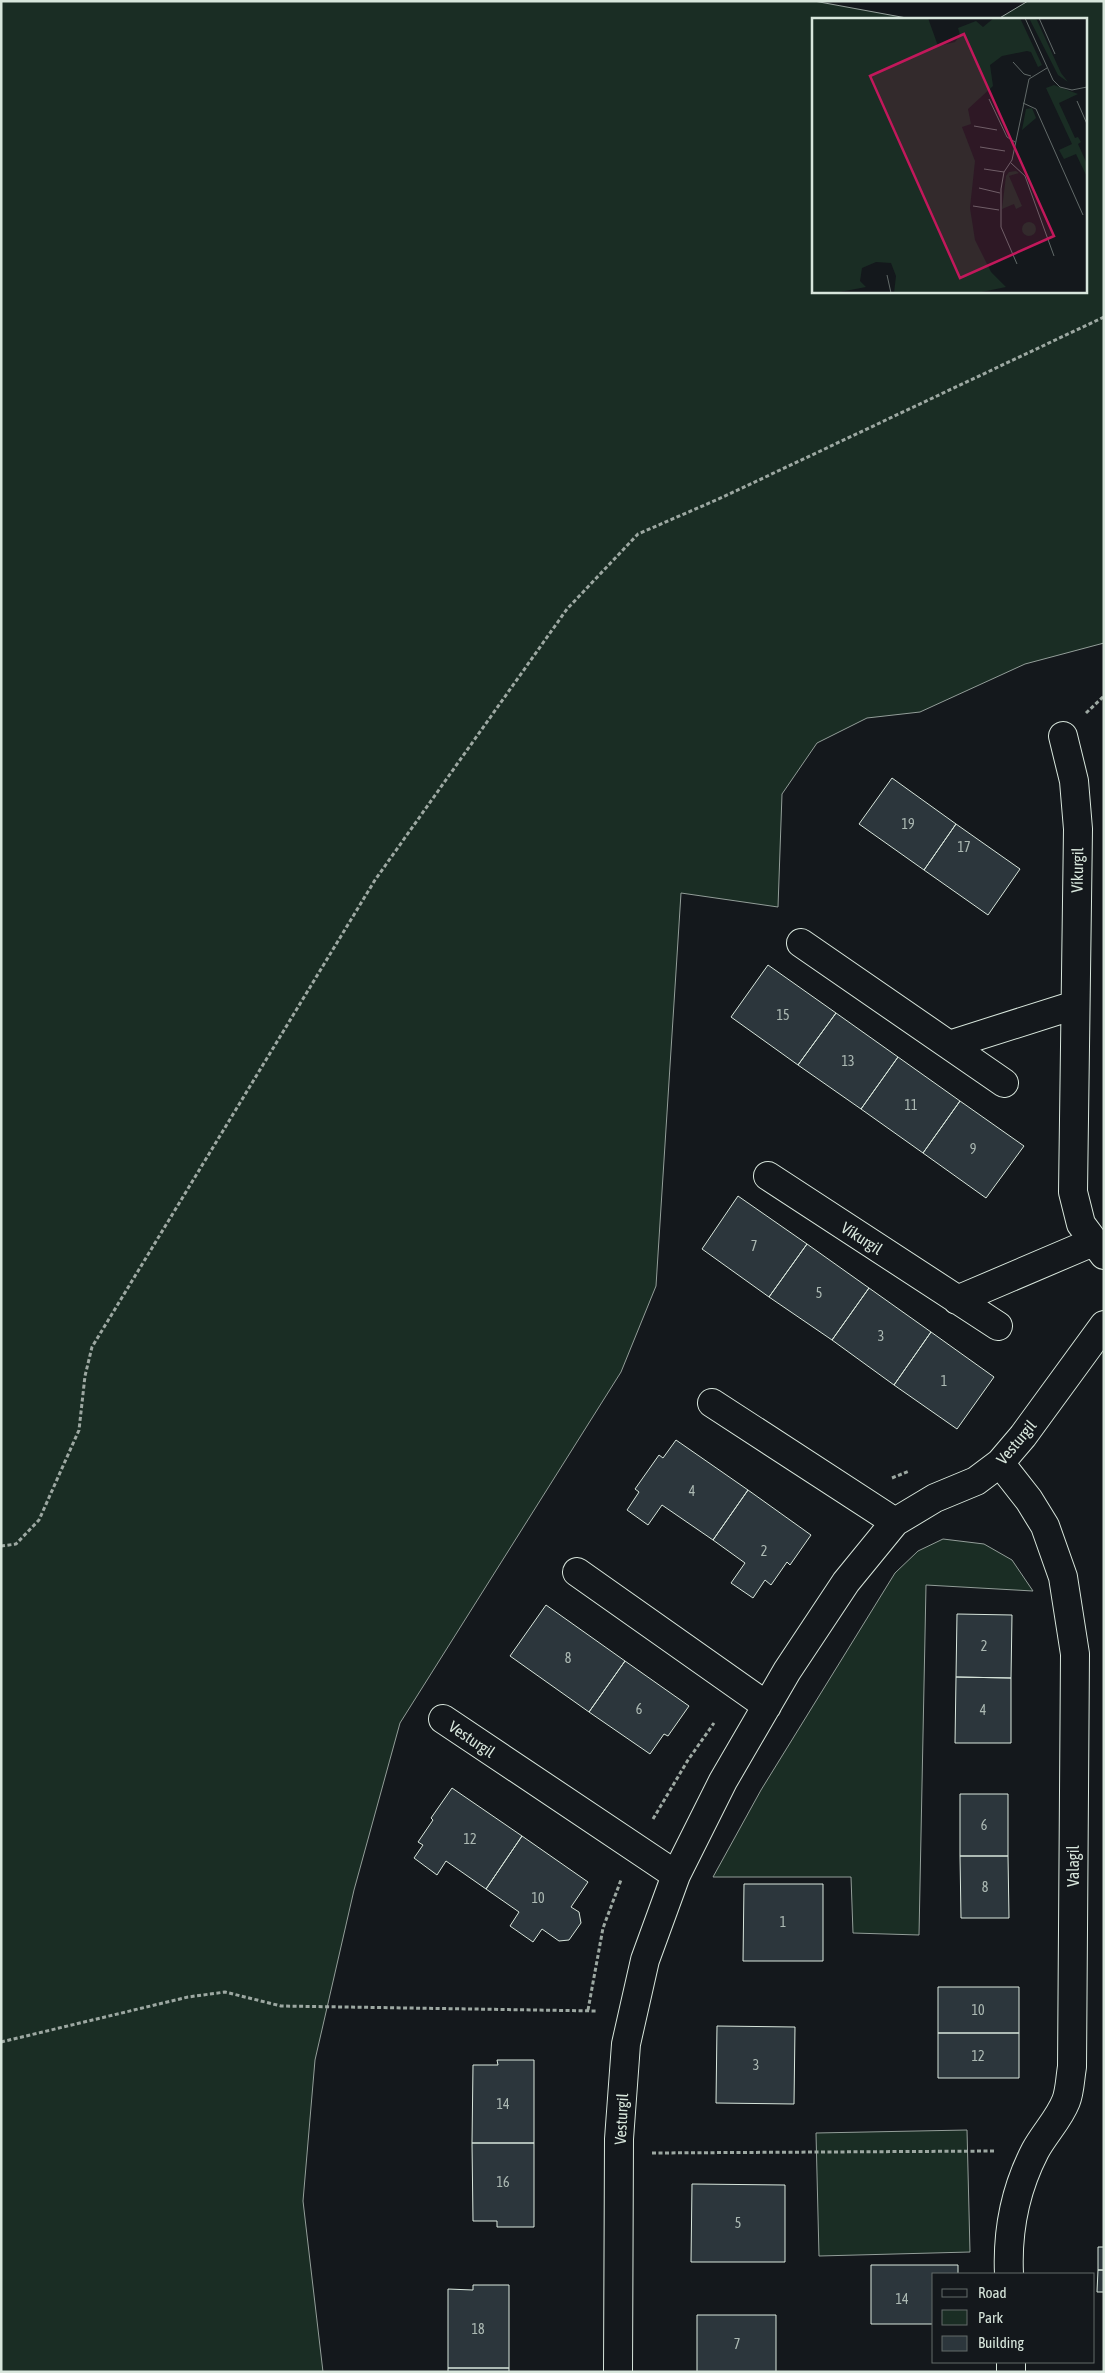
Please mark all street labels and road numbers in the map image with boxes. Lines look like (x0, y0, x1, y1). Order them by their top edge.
street label: Víkurgil (1068, 846, 1087, 893)
street label: Víkurgil (838, 1218, 887, 1259)
street label: Vesturgil (993, 1416, 1041, 1468)
street label: Vesturgil (445, 1717, 499, 1762)
street label: Valagil (1064, 1845, 1083, 1887)
street label: Vesturgil (611, 2092, 632, 2145)

